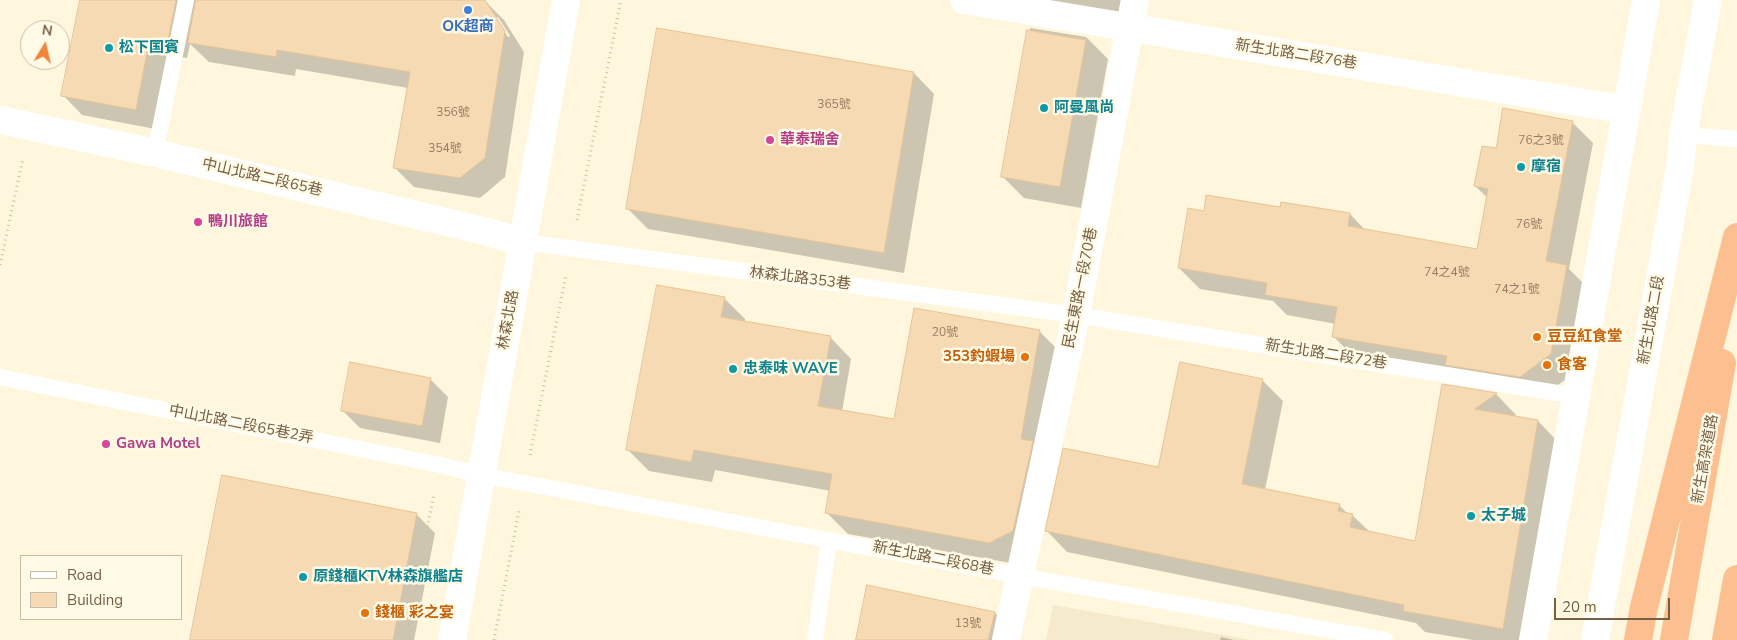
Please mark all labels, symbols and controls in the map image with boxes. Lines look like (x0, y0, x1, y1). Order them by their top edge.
marker: OK超商 (462, 4, 474, 16)
place label: OK超商 (442, 18, 494, 36)
north arrow (20, 20, 70, 70)
text: N (41, 20, 54, 41)
street label: 新生北路二段76巷 (1234, 36, 1358, 74)
place label: 松下国賓 (119, 39, 179, 57)
marker: 松下国賓 (103, 42, 115, 54)
house number: 365號 (817, 98, 851, 112)
place label: 阿曼風尚 (1054, 99, 1114, 117)
marker: 阿曼風尚 (1038, 102, 1050, 114)
house number: 356號 (436, 106, 470, 120)
place label: 華泰瑞舍 (780, 131, 840, 149)
marker: 華泰瑞舍 (764, 134, 776, 146)
house number: 76之3號 (1518, 134, 1564, 148)
house number: 354號 (428, 142, 462, 156)
street label: 中山北路二段65巷 (200, 155, 324, 201)
place label: 摩宿 (1531, 158, 1561, 176)
marker: 摩宿 (1515, 161, 1527, 173)
place label: 鴨川旅館 (208, 213, 268, 231)
marker: 鴨川旅館 (192, 216, 204, 228)
house number: 76號 (1516, 218, 1542, 232)
street label: 民生東路一段70巷 (1060, 226, 1102, 350)
street label: 林森北路353巷 (748, 264, 852, 294)
house number: 74之4號 (1424, 266, 1470, 280)
street label: 新生北路二段 (1635, 274, 1669, 366)
house number: 74之1號 (1494, 283, 1540, 297)
street label: 林森北路 (495, 289, 523, 351)
house number: 20號 (932, 326, 958, 340)
place label: 豆豆紅食堂 (1547, 328, 1622, 346)
marker: 豆豆紅食堂 (1531, 331, 1543, 343)
street label: 新生北路二段72巷 (1264, 336, 1388, 374)
place label: 353釣蝦場 (943, 348, 1015, 366)
marker: 353釣蝦場 (1019, 351, 1031, 363)
place label: 食客 (1557, 356, 1587, 374)
marker: 食客 (1541, 359, 1553, 371)
place label: 忠泰味 WAVE (743, 360, 838, 378)
marker: 忠泰味 WAVE (727, 363, 739, 375)
street label: 中山北路二段65巷2弄 (167, 402, 315, 448)
street label: 新生高架道路 (1689, 413, 1723, 505)
place label: Gawa Motel (116, 435, 200, 453)
marker: Gawa Motel (100, 438, 112, 450)
place label: 太子城 (1481, 507, 1526, 525)
marker: 太子城 (1465, 510, 1477, 522)
street label: 新生北路二段68巷 (871, 538, 995, 580)
legend (20, 555, 182, 620)
text: Road (67, 565, 102, 585)
place label: 原錢櫃KTV林森旗艦店 (313, 568, 463, 586)
marker: 原錢櫃KTV林森旗艦店 (297, 571, 309, 583)
scale bar (1557, 588, 1673, 620)
text: Building (67, 590, 123, 610)
text: 20 m (1562, 597, 1597, 617)
place label: 錢櫃 彩之宴 (375, 604, 454, 622)
marker: 錢櫃 彩之宴 (359, 607, 371, 619)
house number: 13號 (955, 617, 981, 631)

